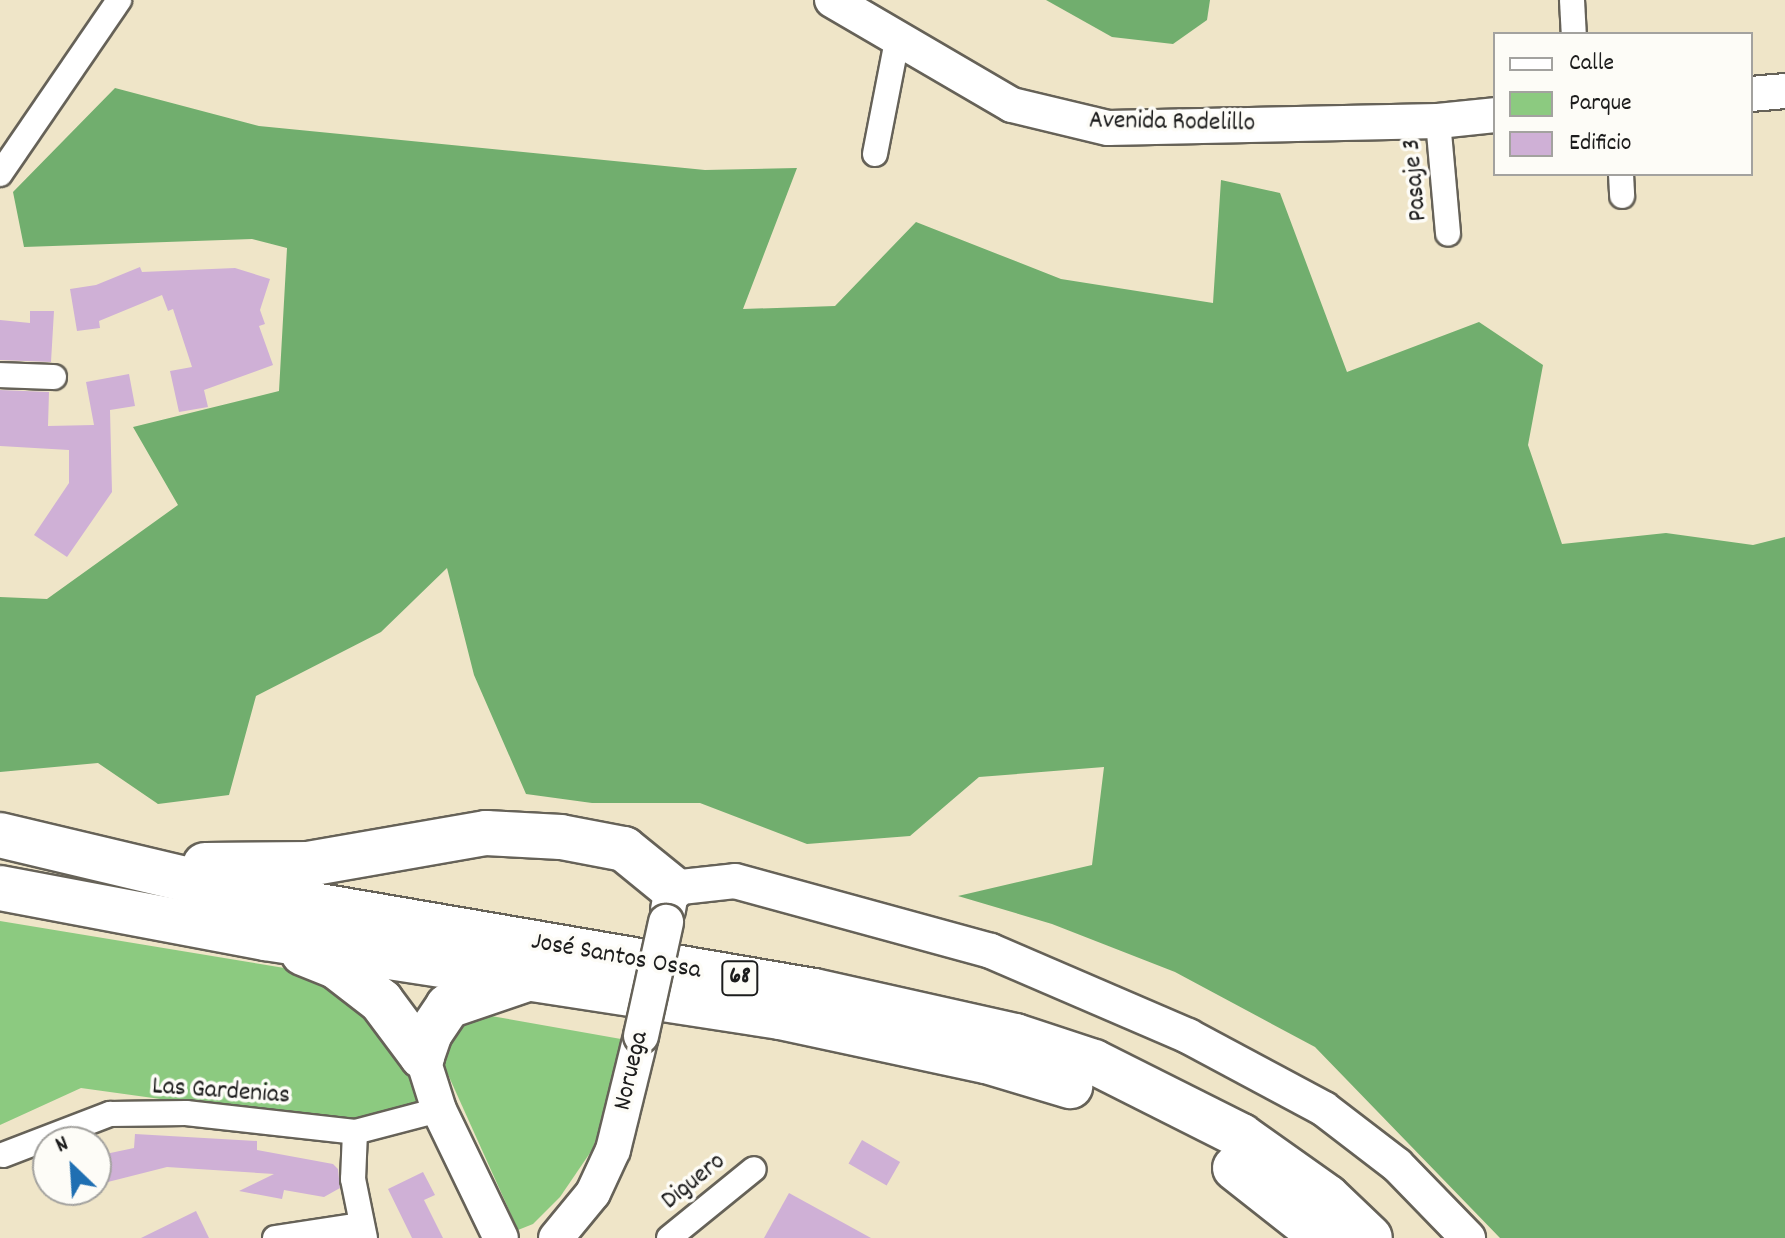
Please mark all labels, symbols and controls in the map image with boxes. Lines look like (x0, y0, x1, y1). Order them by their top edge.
legend (1493, 32, 1753, 176)
text: Calle (1569, 47, 1614, 81)
text: Parque (1569, 87, 1632, 121)
street label: Avenida Rodelillo (1089, 106, 1255, 140)
text: Edificio (1569, 127, 1631, 161)
street label: Pasaje 3 (1397, 137, 1435, 223)
street label: José Santos Ossa (529, 927, 703, 987)
road number: 68 (720, 958, 760, 998)
street label: Noruega (608, 1028, 656, 1114)
street label: Las Gardenias (151, 1072, 291, 1112)
north arrow (32, 1126, 112, 1206)
text: N (51, 1129, 74, 1162)
street label: Diguero (656, 1147, 732, 1217)

